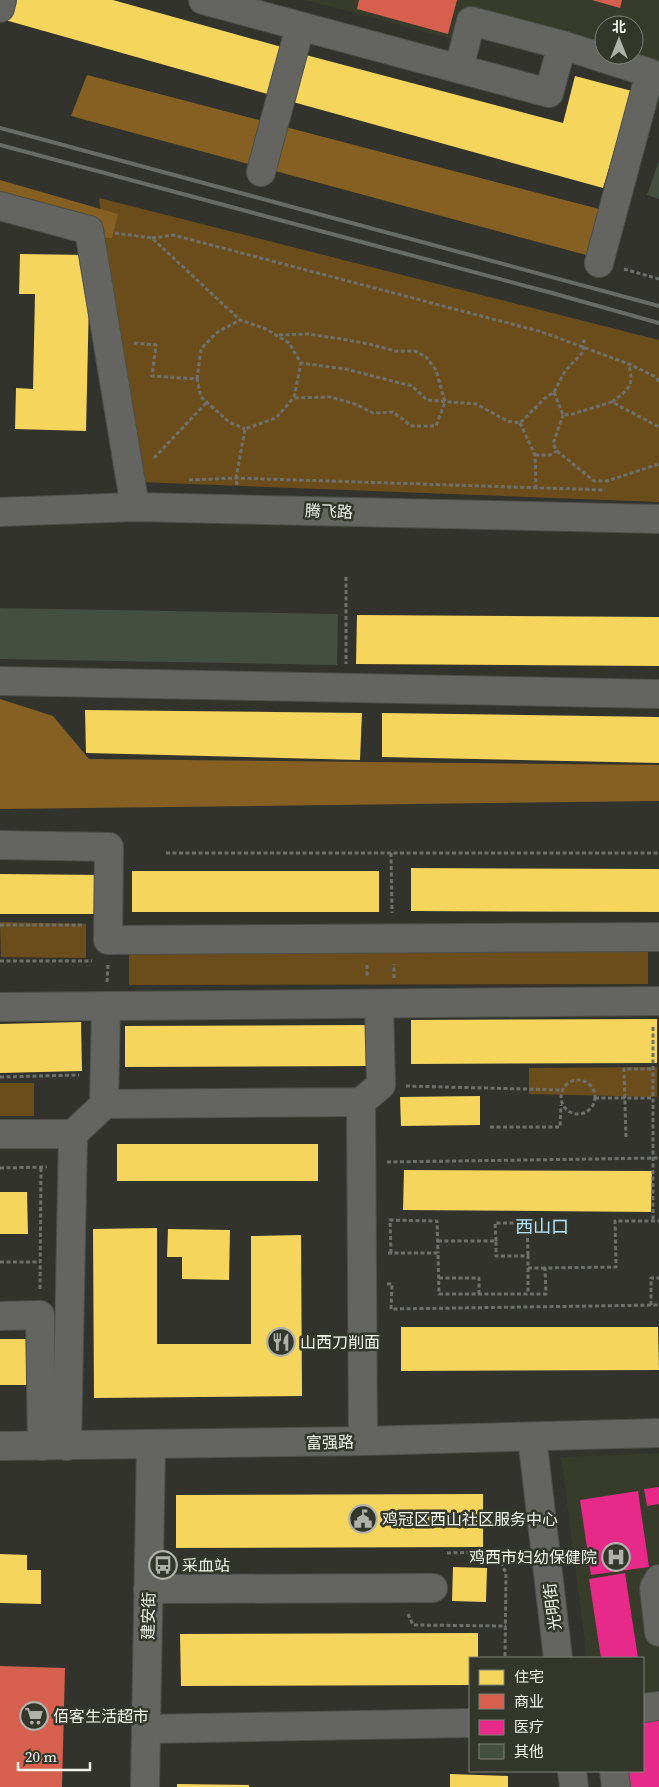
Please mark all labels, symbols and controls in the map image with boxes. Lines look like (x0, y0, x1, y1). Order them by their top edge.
north arrow (594, 15, 644, 65)
text: 北 (612, 17, 626, 37)
street label: 腾飞路 (305, 499, 353, 523)
district label: 西山口 (515, 1214, 569, 1239)
restaurant icon: 山西刀削面 (266, 1327, 296, 1357)
place label: 山西刀削面 (300, 1331, 380, 1353)
street label: 富强路 (306, 1431, 354, 1453)
public building icon: 鸡冠区西山社区服务中心 (348, 1504, 378, 1534)
place label: 鸡冠区西山社区服务中心 (382, 1508, 558, 1530)
hospital icon: 鸡西市妇幼保健院 (601, 1542, 631, 1572)
place label: 鸡西市妇幼保健院 (469, 1546, 597, 1568)
bus stop icon: 采血站 (148, 1550, 178, 1580)
place label: 采血站 (182, 1554, 230, 1576)
street label: 光明街 (538, 1582, 566, 1632)
street label: 建安街 (137, 1592, 159, 1640)
legend (469, 1657, 644, 1772)
text: 住宅 (514, 1666, 544, 1687)
text: 商业 (514, 1691, 544, 1712)
supermarket icon: 佰客生活超市 (19, 1701, 49, 1731)
place label: 佰客生活超市 (53, 1705, 149, 1727)
text: 医疗 (514, 1716, 544, 1737)
scale bar (18, 1740, 90, 1772)
text: 其他 (514, 1741, 544, 1762)
text: 20 m (25, 1746, 57, 1767)

